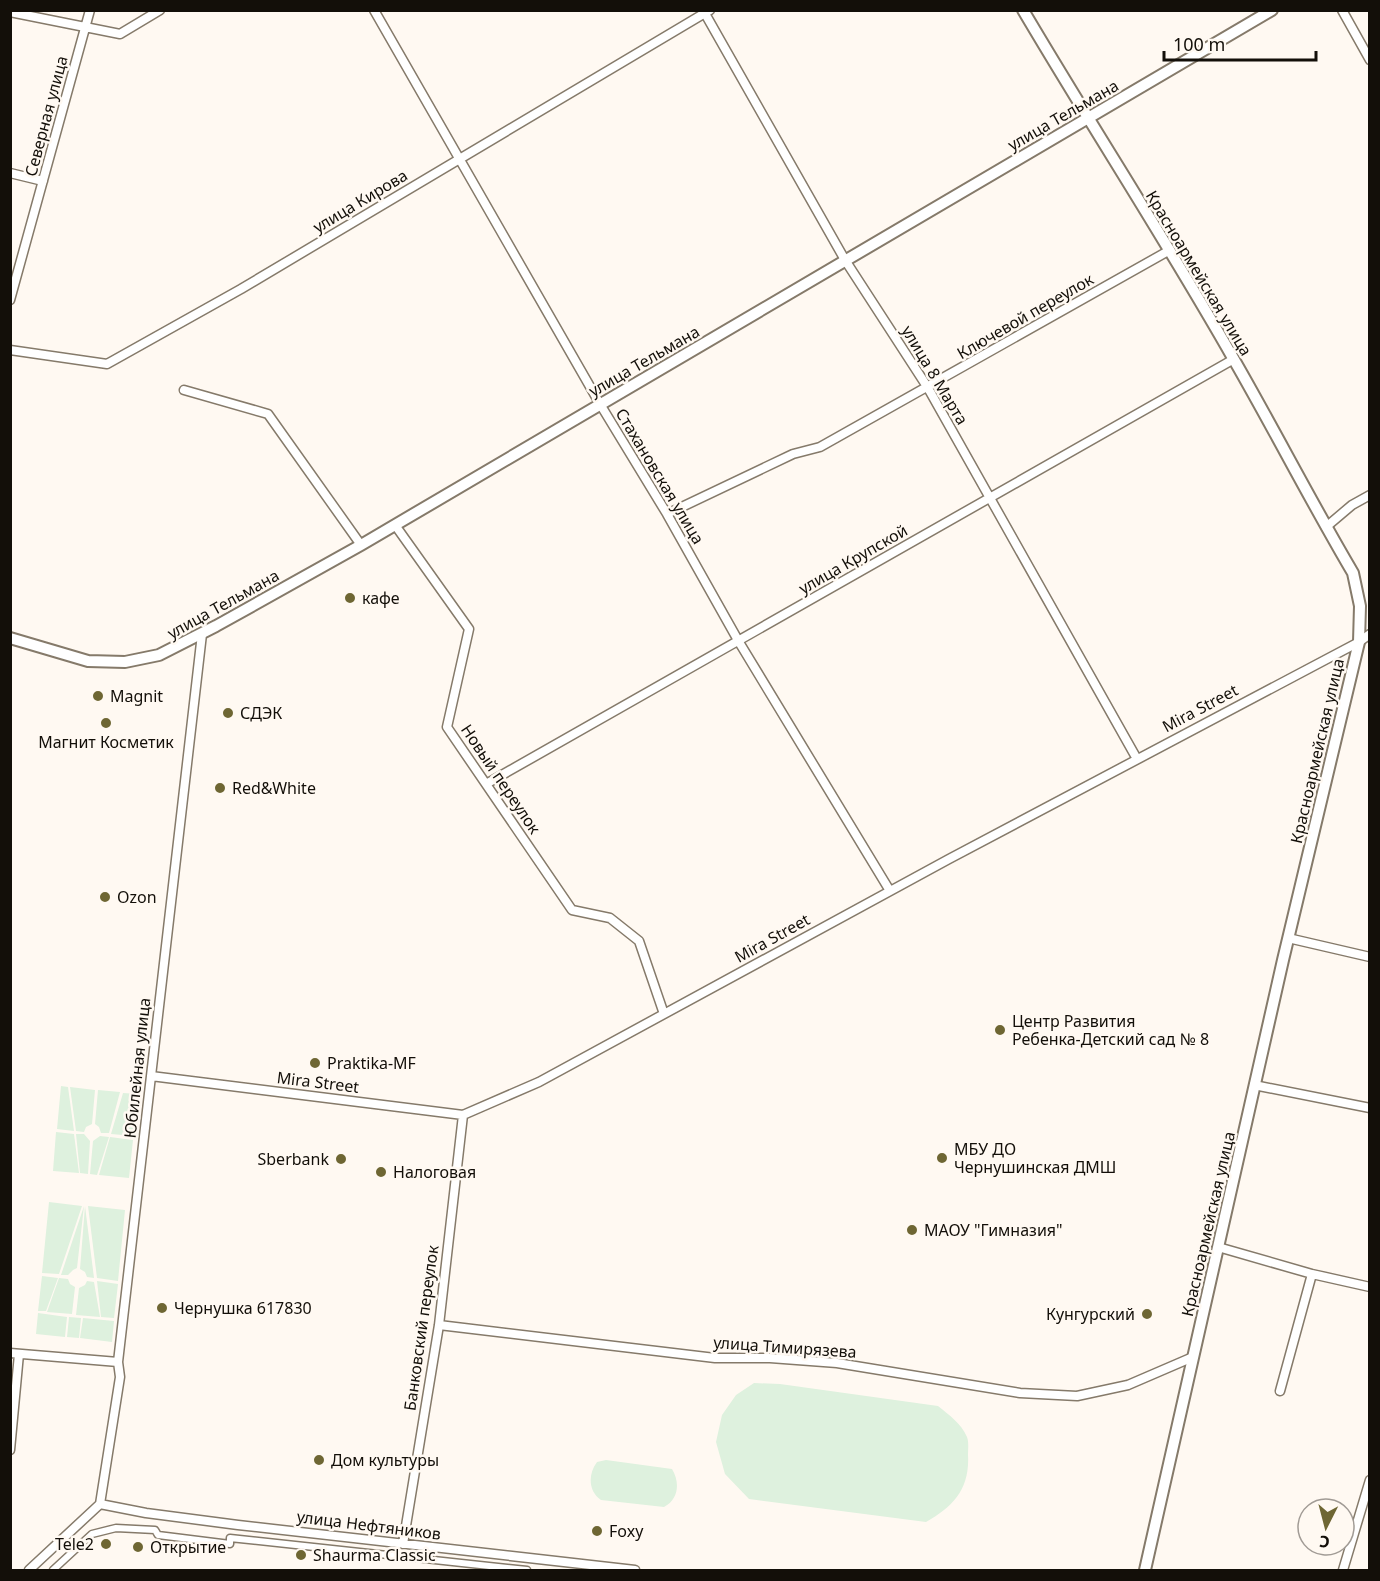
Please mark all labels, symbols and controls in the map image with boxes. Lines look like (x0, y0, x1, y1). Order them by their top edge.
scale bar (1164, 24, 1316, 62)
text: 100 m (1173, 32, 1225, 56)
street label: Северная улица (19, 53, 73, 179)
street label: улица Тельмана (1004, 74, 1122, 156)
street label: улица Кирова (309, 164, 411, 238)
street label: Красноармейская улица (1141, 186, 1257, 360)
street label: Ключевой переулок (953, 268, 1098, 364)
street label: улица Тельмана (585, 320, 703, 402)
street label: улица 8 Марта (897, 321, 973, 429)
street label: Стахановская улица (611, 404, 709, 548)
street label: улица Крупской (795, 519, 911, 599)
street label: улица Тельмана (163, 564, 283, 644)
place label: кафе (362, 587, 400, 609)
marker: кафе (343, 591, 357, 605)
street label: Красноармейская улица (1285, 656, 1349, 846)
street label: Mira Street (1158, 679, 1242, 737)
place label: Magnit (110, 685, 163, 707)
marker: Magnit (91, 689, 105, 703)
place label: СДЭК (240, 702, 282, 724)
marker: СДЭК (221, 706, 235, 720)
marker: Магнит Косметик (99, 716, 113, 730)
street label: Новый переулок (456, 720, 546, 839)
place label: Магнит Косметик (38, 731, 174, 753)
place label: Red&White (232, 777, 316, 799)
marker: Red&White (213, 781, 227, 795)
place label: Ozon (117, 886, 157, 908)
marker: Ozon (98, 890, 112, 904)
street label: Mira Street (730, 908, 814, 968)
street label: Юбилейная улица (119, 997, 155, 1139)
place label: Центр Развития Ребенка-Детский сад № 8 (1012, 1010, 1209, 1050)
marker: Центр Развития Ребенка-Детский сад № 8 (993, 1023, 1007, 1037)
place label: Praktika-MF (327, 1052, 416, 1074)
marker: Praktika-MF (308, 1056, 322, 1070)
street label: Mira Street (276, 1066, 361, 1098)
street label: Красноармейская улица (1176, 1129, 1240, 1319)
place label: МБУ ДО Чернушинская ДМШ (954, 1138, 1116, 1178)
place label: Sberbank (257, 1148, 329, 1170)
marker: МБУ ДО Чернушинская ДМШ (935, 1151, 949, 1165)
marker: Sberbank (334, 1152, 348, 1166)
place label: Налоговая (393, 1161, 476, 1183)
marker: Налоговая (374, 1165, 388, 1179)
place label: МАОУ "Гимназия" (924, 1219, 1063, 1241)
marker: МАОУ "Гимназия" (905, 1223, 919, 1237)
street label: Банковский переулок (398, 1243, 444, 1412)
place label: Чернушка 617830 (174, 1297, 312, 1319)
marker: Чернушка 617830 (155, 1301, 169, 1315)
place label: Кунгурский (1046, 1303, 1135, 1325)
marker: Кунгурский (1140, 1307, 1154, 1321)
street label: улица Тимирязева (713, 1331, 857, 1363)
place label: Дом культуры (331, 1449, 439, 1471)
marker: Дом культуры (312, 1453, 326, 1467)
north arrow (1296, 1497, 1356, 1557)
street label: улица Нефтяников (296, 1505, 442, 1545)
place label: Foxy (609, 1520, 644, 1542)
marker: Foxy (590, 1524, 604, 1538)
text: С (1318, 1530, 1331, 1553)
place label: Tele2 (55, 1533, 94, 1555)
place label: Открытие (150, 1536, 226, 1558)
marker: Tele2 (99, 1537, 113, 1551)
marker: Открытие (131, 1540, 145, 1554)
place label: Shaurma Classic (313, 1544, 436, 1566)
marker: Shaurma Classic (294, 1548, 308, 1562)

